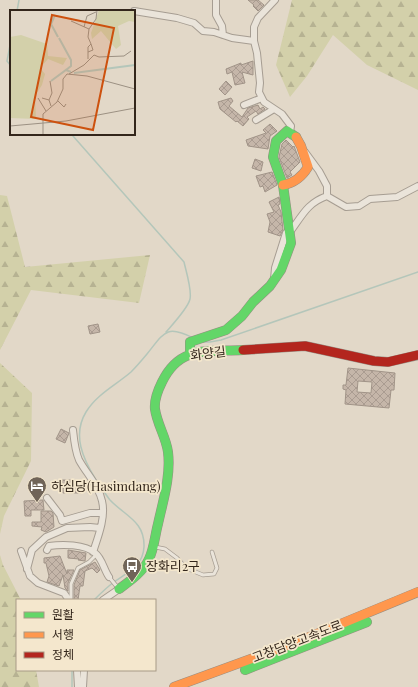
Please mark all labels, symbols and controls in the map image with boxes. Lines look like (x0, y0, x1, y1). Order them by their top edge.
inset map (10, 10, 135, 135)
street label: 화양길 (189, 342, 227, 363)
hotel icon: 하심당(Hasimdang) (26, 475, 48, 503)
place label: 하심당(Hasimdang) (51, 477, 161, 494)
bus stop icon: 장화리2구 (121, 555, 143, 583)
place label: 장화리2구 (146, 557, 200, 574)
legend (16, 599, 156, 671)
text: 원활 (52, 606, 74, 622)
street label: 고창담양고속도로 (249, 615, 345, 666)
text: 서행 (52, 626, 74, 642)
text: 정체 (52, 646, 74, 662)

